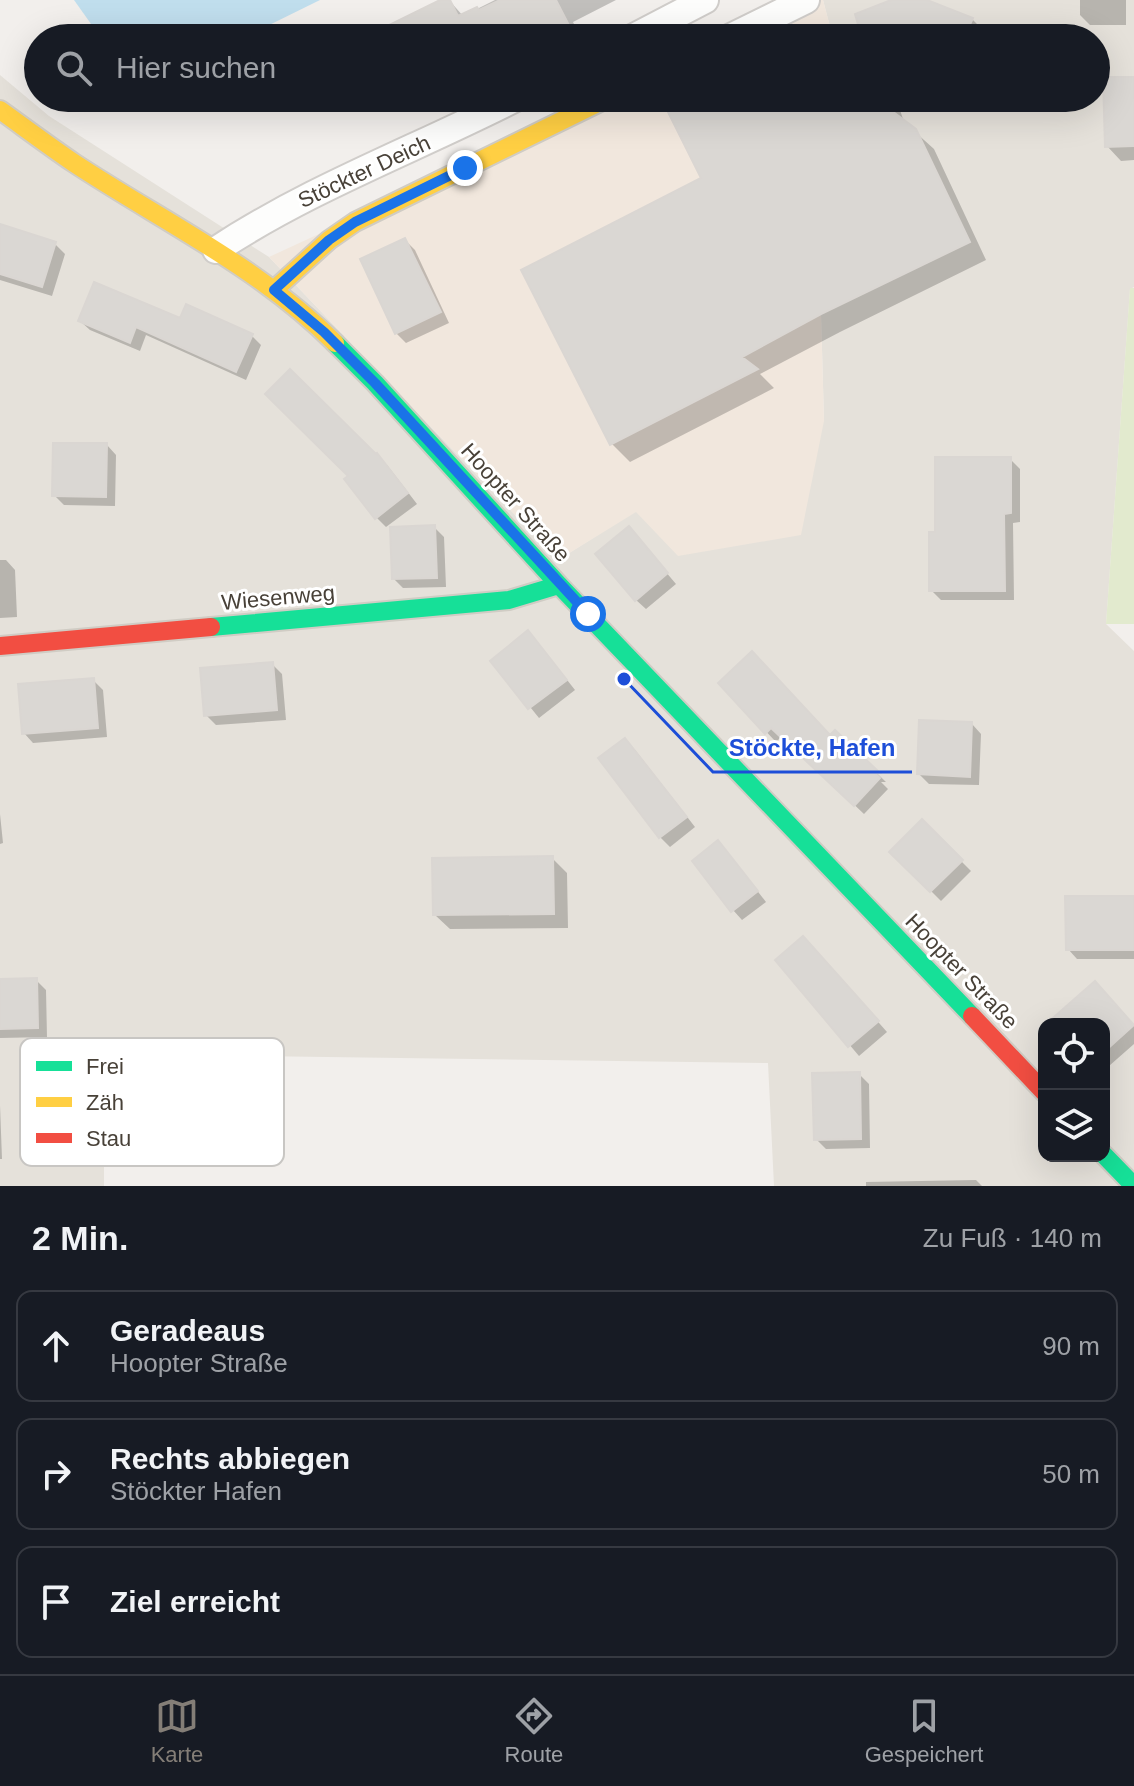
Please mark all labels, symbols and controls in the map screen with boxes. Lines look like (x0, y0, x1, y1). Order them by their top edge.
search box (24, 24, 1110, 112)
icon: search (52, 46, 96, 90)
text: Hier suchen (116, 51, 276, 84)
street label: Stöckter Deich (294, 130, 434, 213)
route end (447, 150, 483, 186)
street label: Hoopter Straße (456, 438, 575, 567)
street label: Wiesenweg (220, 580, 336, 615)
route start (570, 596, 606, 632)
callout: Stöckte, Hafen (713, 724, 912, 772)
text: Stöckte, Hafen (729, 734, 895, 761)
street label: Hoopter Straße (900, 909, 1023, 1034)
map controls (1038, 1018, 1110, 1162)
button: locate (1038, 1018, 1110, 1090)
legend (20, 1038, 284, 1166)
text: Frei (86, 1054, 124, 1079)
text: Zäh (86, 1090, 124, 1115)
button: layers (1038, 1090, 1110, 1162)
text: Stau (86, 1126, 131, 1151)
text: 2 Min. (32, 1219, 128, 1257)
text: Zu Fuß · 140 m (923, 1223, 1102, 1253)
text: Geradeaus (110, 1314, 265, 1347)
icon: ahead (34, 1324, 78, 1368)
text: 90 m (1042, 1331, 1100, 1361)
text: Hoopter Straße (110, 1348, 288, 1378)
text: Rechts abbiegen (110, 1442, 350, 1475)
icon: right (34, 1452, 78, 1496)
text: 50 m (1042, 1459, 1100, 1489)
text: Stöckter Hafen (110, 1476, 282, 1506)
icon: arrive (34, 1580, 78, 1624)
text: Ziel erreicht (110, 1585, 280, 1618)
tab: Karte (151, 1694, 203, 1768)
tab: Route (505, 1694, 563, 1768)
tab: Gespeichert (865, 1694, 983, 1768)

